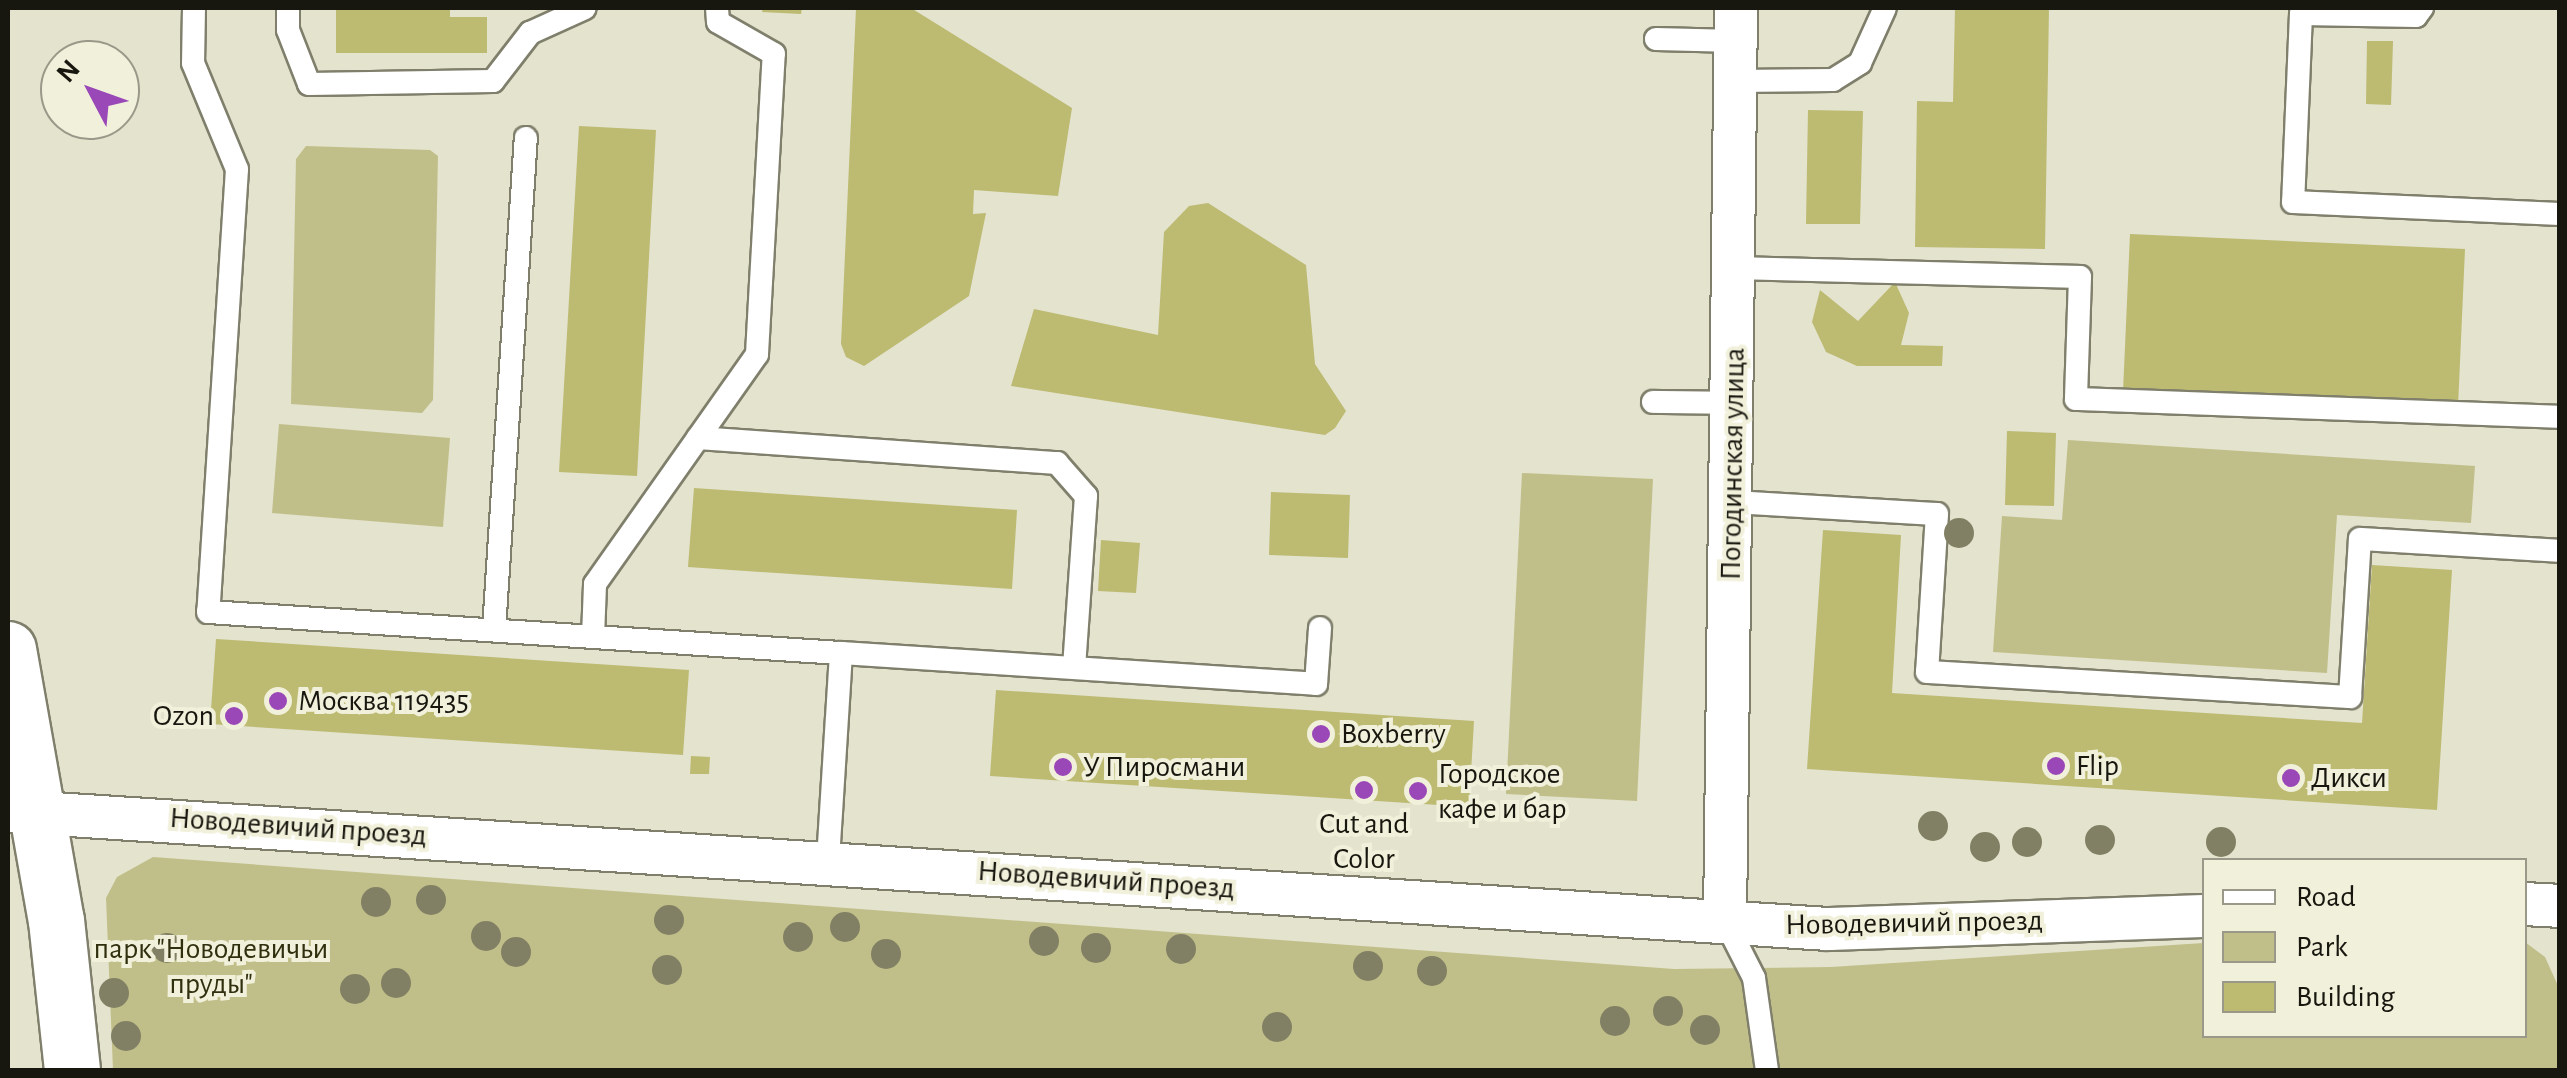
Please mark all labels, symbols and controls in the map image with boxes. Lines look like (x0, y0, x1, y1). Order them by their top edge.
north arrow (40, 40, 140, 140)
text: N (52, 55, 86, 88)
street label: Погодинская улица (1713, 347, 1753, 581)
place label: Москва 119435 (298, 683, 469, 719)
marker: Москва 119435 (267, 690, 289, 712)
place label: Ozon (153, 698, 214, 734)
marker: Ozon (223, 705, 245, 727)
place label: Boxberry (1341, 716, 1446, 752)
marker: Boxberry (1310, 723, 1332, 745)
place label: Flip (2076, 748, 2119, 784)
place label: У Пиросмани (1083, 749, 1245, 785)
marker: Flip (2045, 755, 2067, 777)
marker: У Пиросмани (1052, 756, 1074, 778)
place label: Городское кафе и бар (1438, 756, 1566, 826)
place label: Дикси (2311, 760, 2387, 796)
marker: Дикси (2280, 767, 2302, 789)
marker: Cut and Color (1353, 779, 1375, 801)
marker: Городское кафе и бар (1407, 780, 1429, 802)
street label: Новодевичий проезд (168, 800, 428, 854)
place label: Cut and Color (1319, 806, 1409, 876)
street label: Новодевичий проезд (976, 853, 1236, 907)
legend (2202, 858, 2527, 1038)
text: Road (2296, 882, 2356, 912)
street label: Новодевичий проезд (1785, 903, 2043, 943)
park label: парк "Новодевичьи пруды" (94, 931, 328, 1002)
text: Park (2296, 932, 2348, 962)
text: Building (2296, 982, 2395, 1012)

